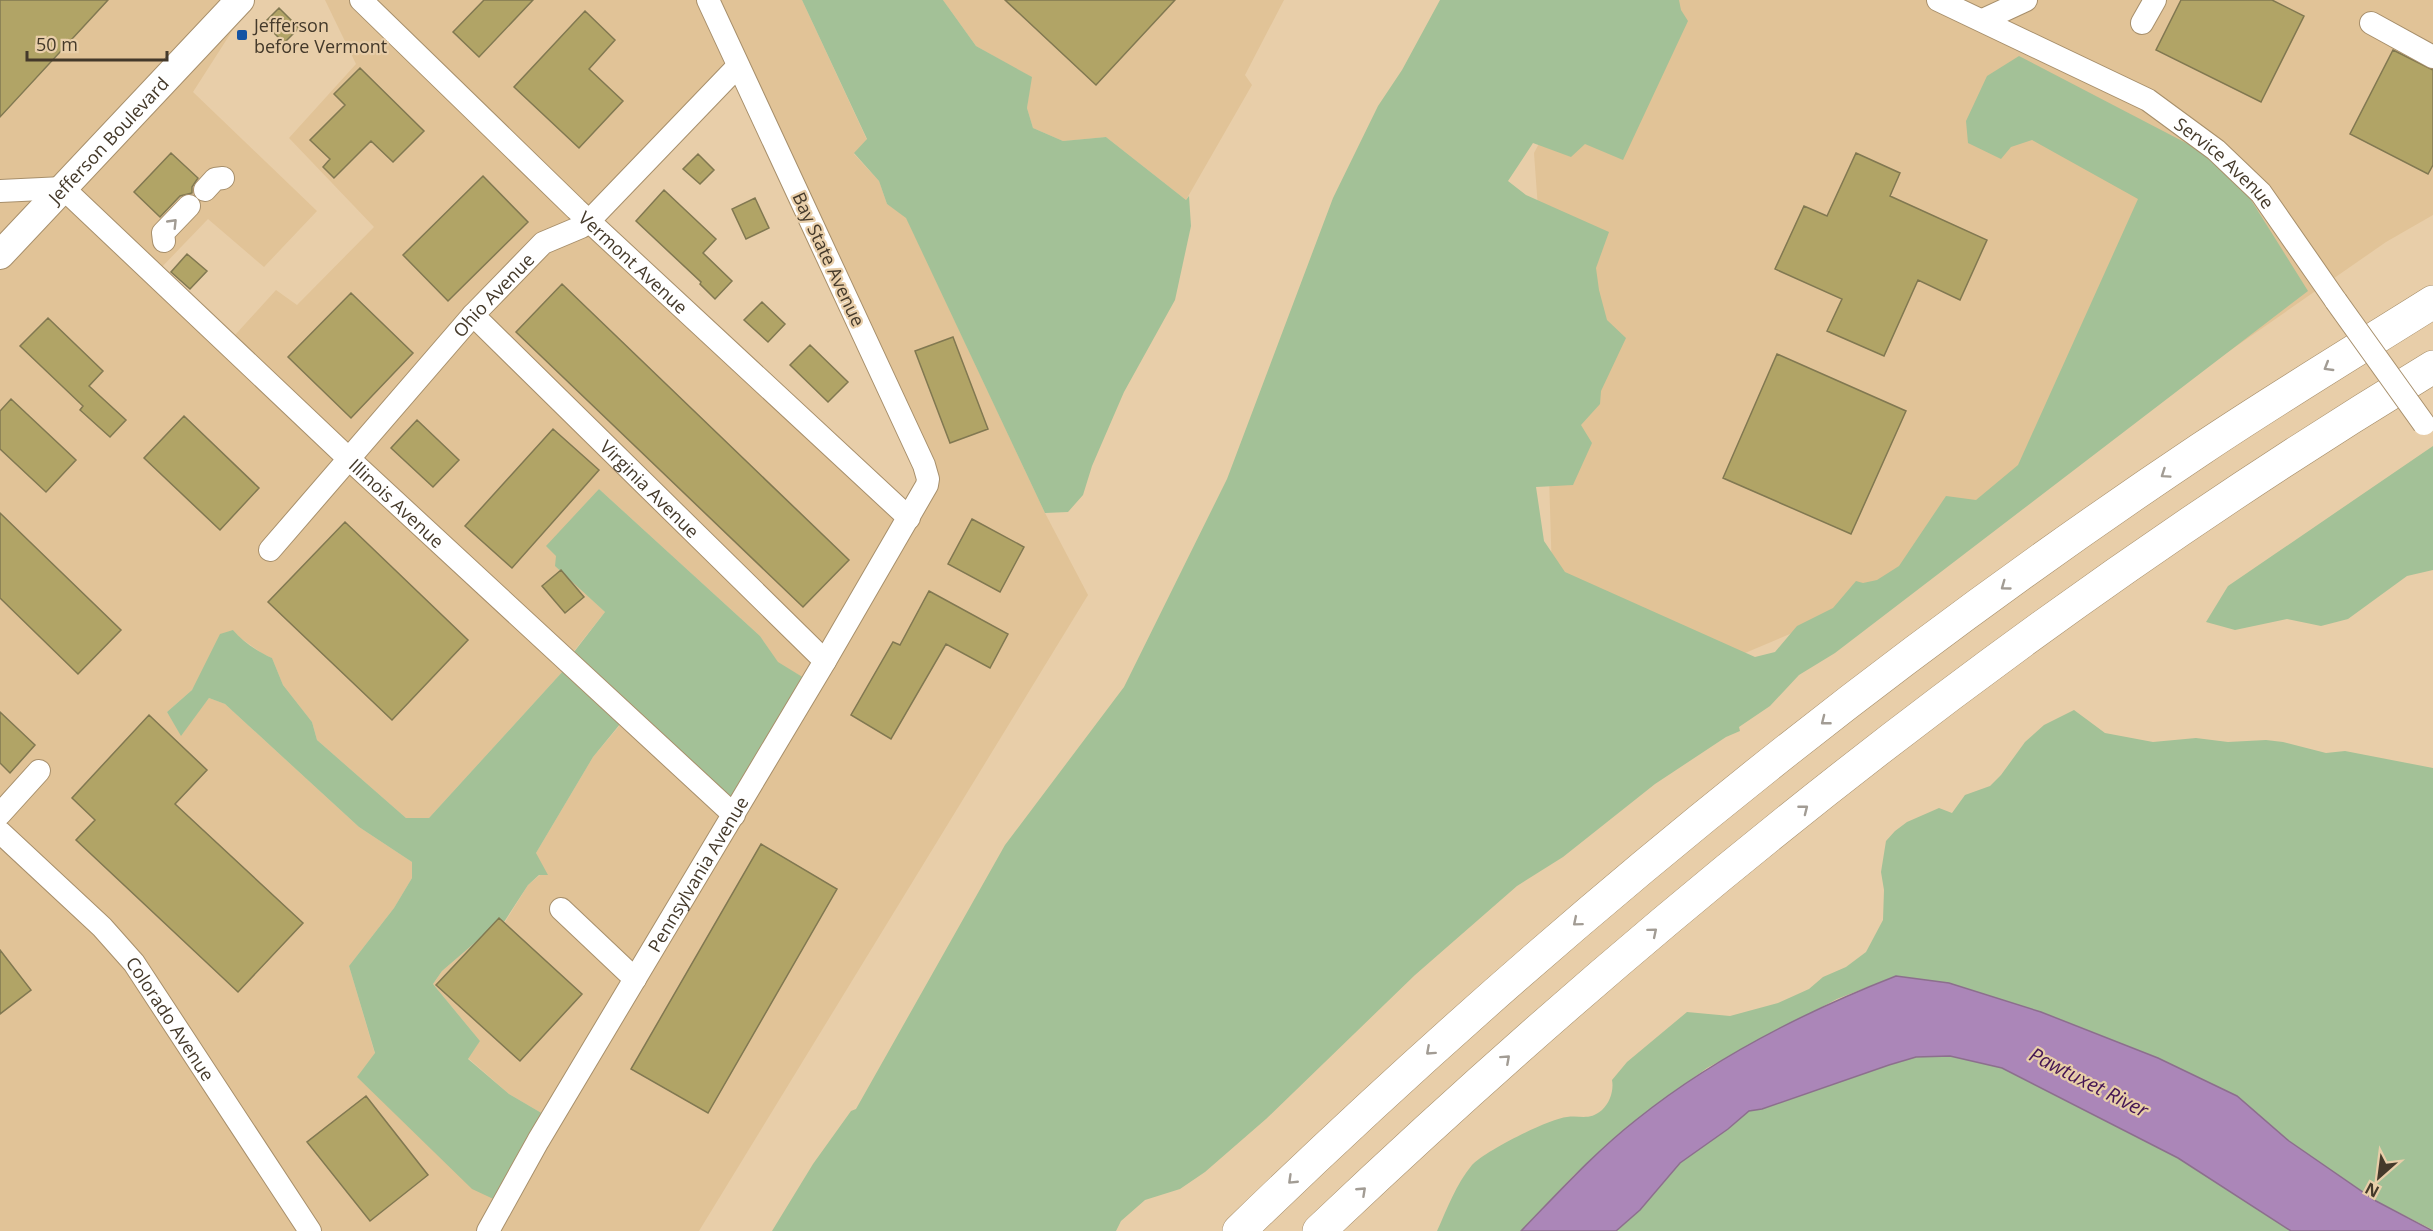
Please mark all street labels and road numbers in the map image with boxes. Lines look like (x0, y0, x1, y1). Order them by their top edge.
street label: Jefferson Boulevard (42, 72, 174, 210)
street label: Service Avenue (2170, 112, 2280, 213)
street label: Bay State Avenue (787, 188, 871, 330)
street label: Vermont Avenue (574, 206, 693, 319)
street label: Ohio Avenue (447, 248, 539, 342)
street label: Virginia Avenue (595, 435, 705, 543)
street label: Illinois Avenue (344, 453, 449, 553)
street label: Pennsylvania Avenue (642, 792, 753, 956)
street label: Colorado Avenue (121, 952, 220, 1085)

